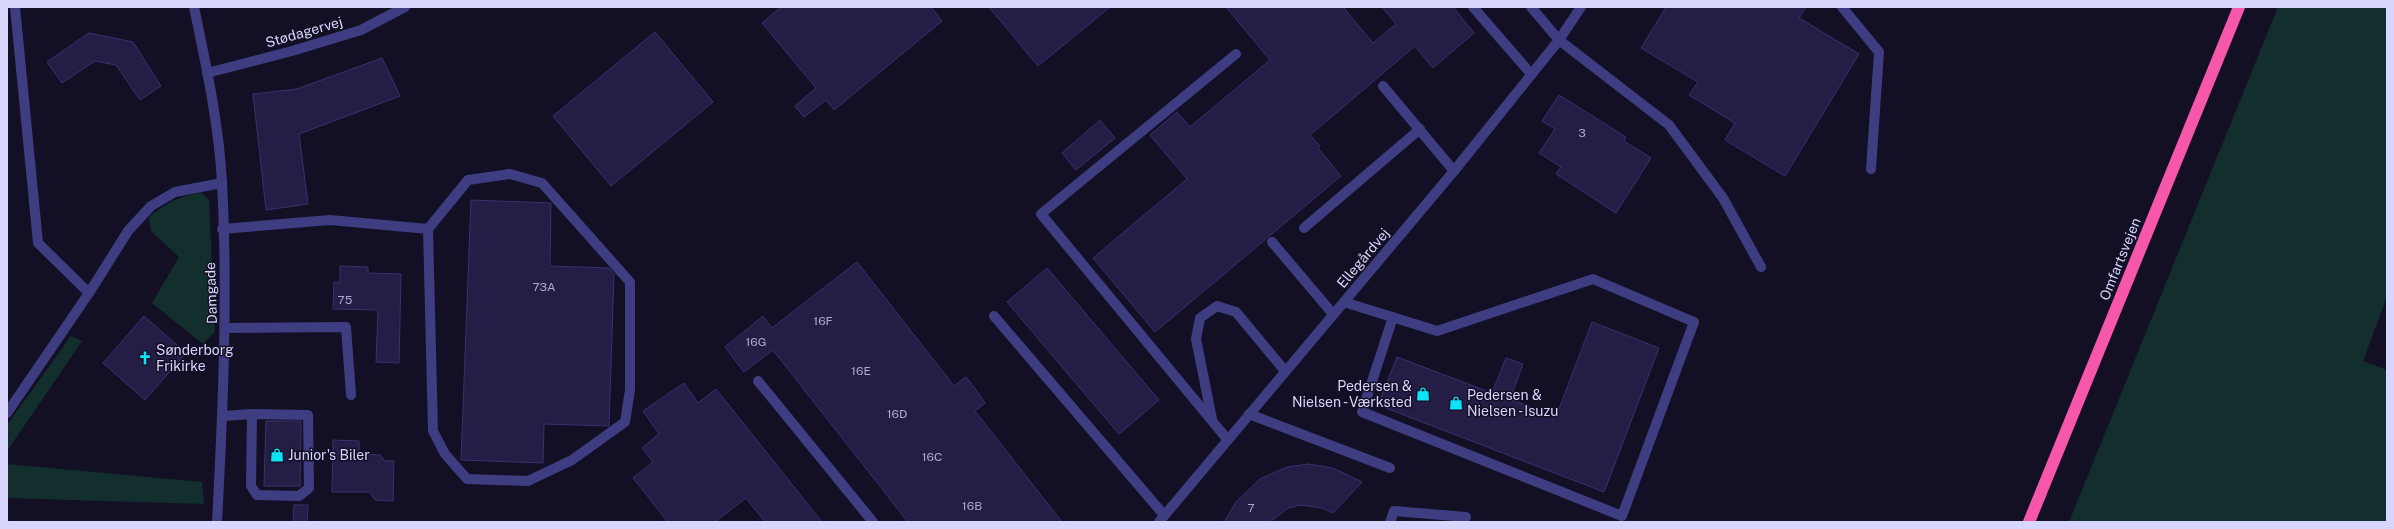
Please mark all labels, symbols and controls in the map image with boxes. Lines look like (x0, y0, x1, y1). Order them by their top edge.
street label: Stødagervej (264, 13, 344, 51)
house number: 3 (1578, 126, 1586, 140)
street label: Omfartsvejen (2096, 215, 2144, 303)
street label: Ellegårdvej (1333, 225, 1393, 291)
street label: Damgade (202, 262, 220, 324)
house number: 73A (532, 280, 556, 294)
house number: 75 (338, 293, 353, 307)
house number: 16F (813, 314, 833, 328)
house number: 16G (745, 335, 767, 349)
place label: Sønderborg Frikirke (156, 342, 234, 374)
church icon: Sønderborg Frikirke (137, 350, 153, 366)
house number: 16E (851, 364, 871, 378)
place label: Pedersen & Nielsen - Værksted (1292, 378, 1412, 410)
shop icon: Pedersen & Nielsen - Værksted (1415, 386, 1431, 402)
place label: Pedersen & Nielsen - Isuzu (1467, 387, 1558, 419)
shop icon: Pedersen & Nielsen - Isuzu (1448, 395, 1464, 411)
house number: 16D (887, 407, 907, 421)
shop icon: Junior's Biler (269, 447, 285, 463)
place label: Junior's Biler (288, 447, 370, 463)
house number: 16C (922, 450, 942, 464)
house number: 16B (962, 499, 982, 513)
house number: 7 (1247, 501, 1255, 515)

